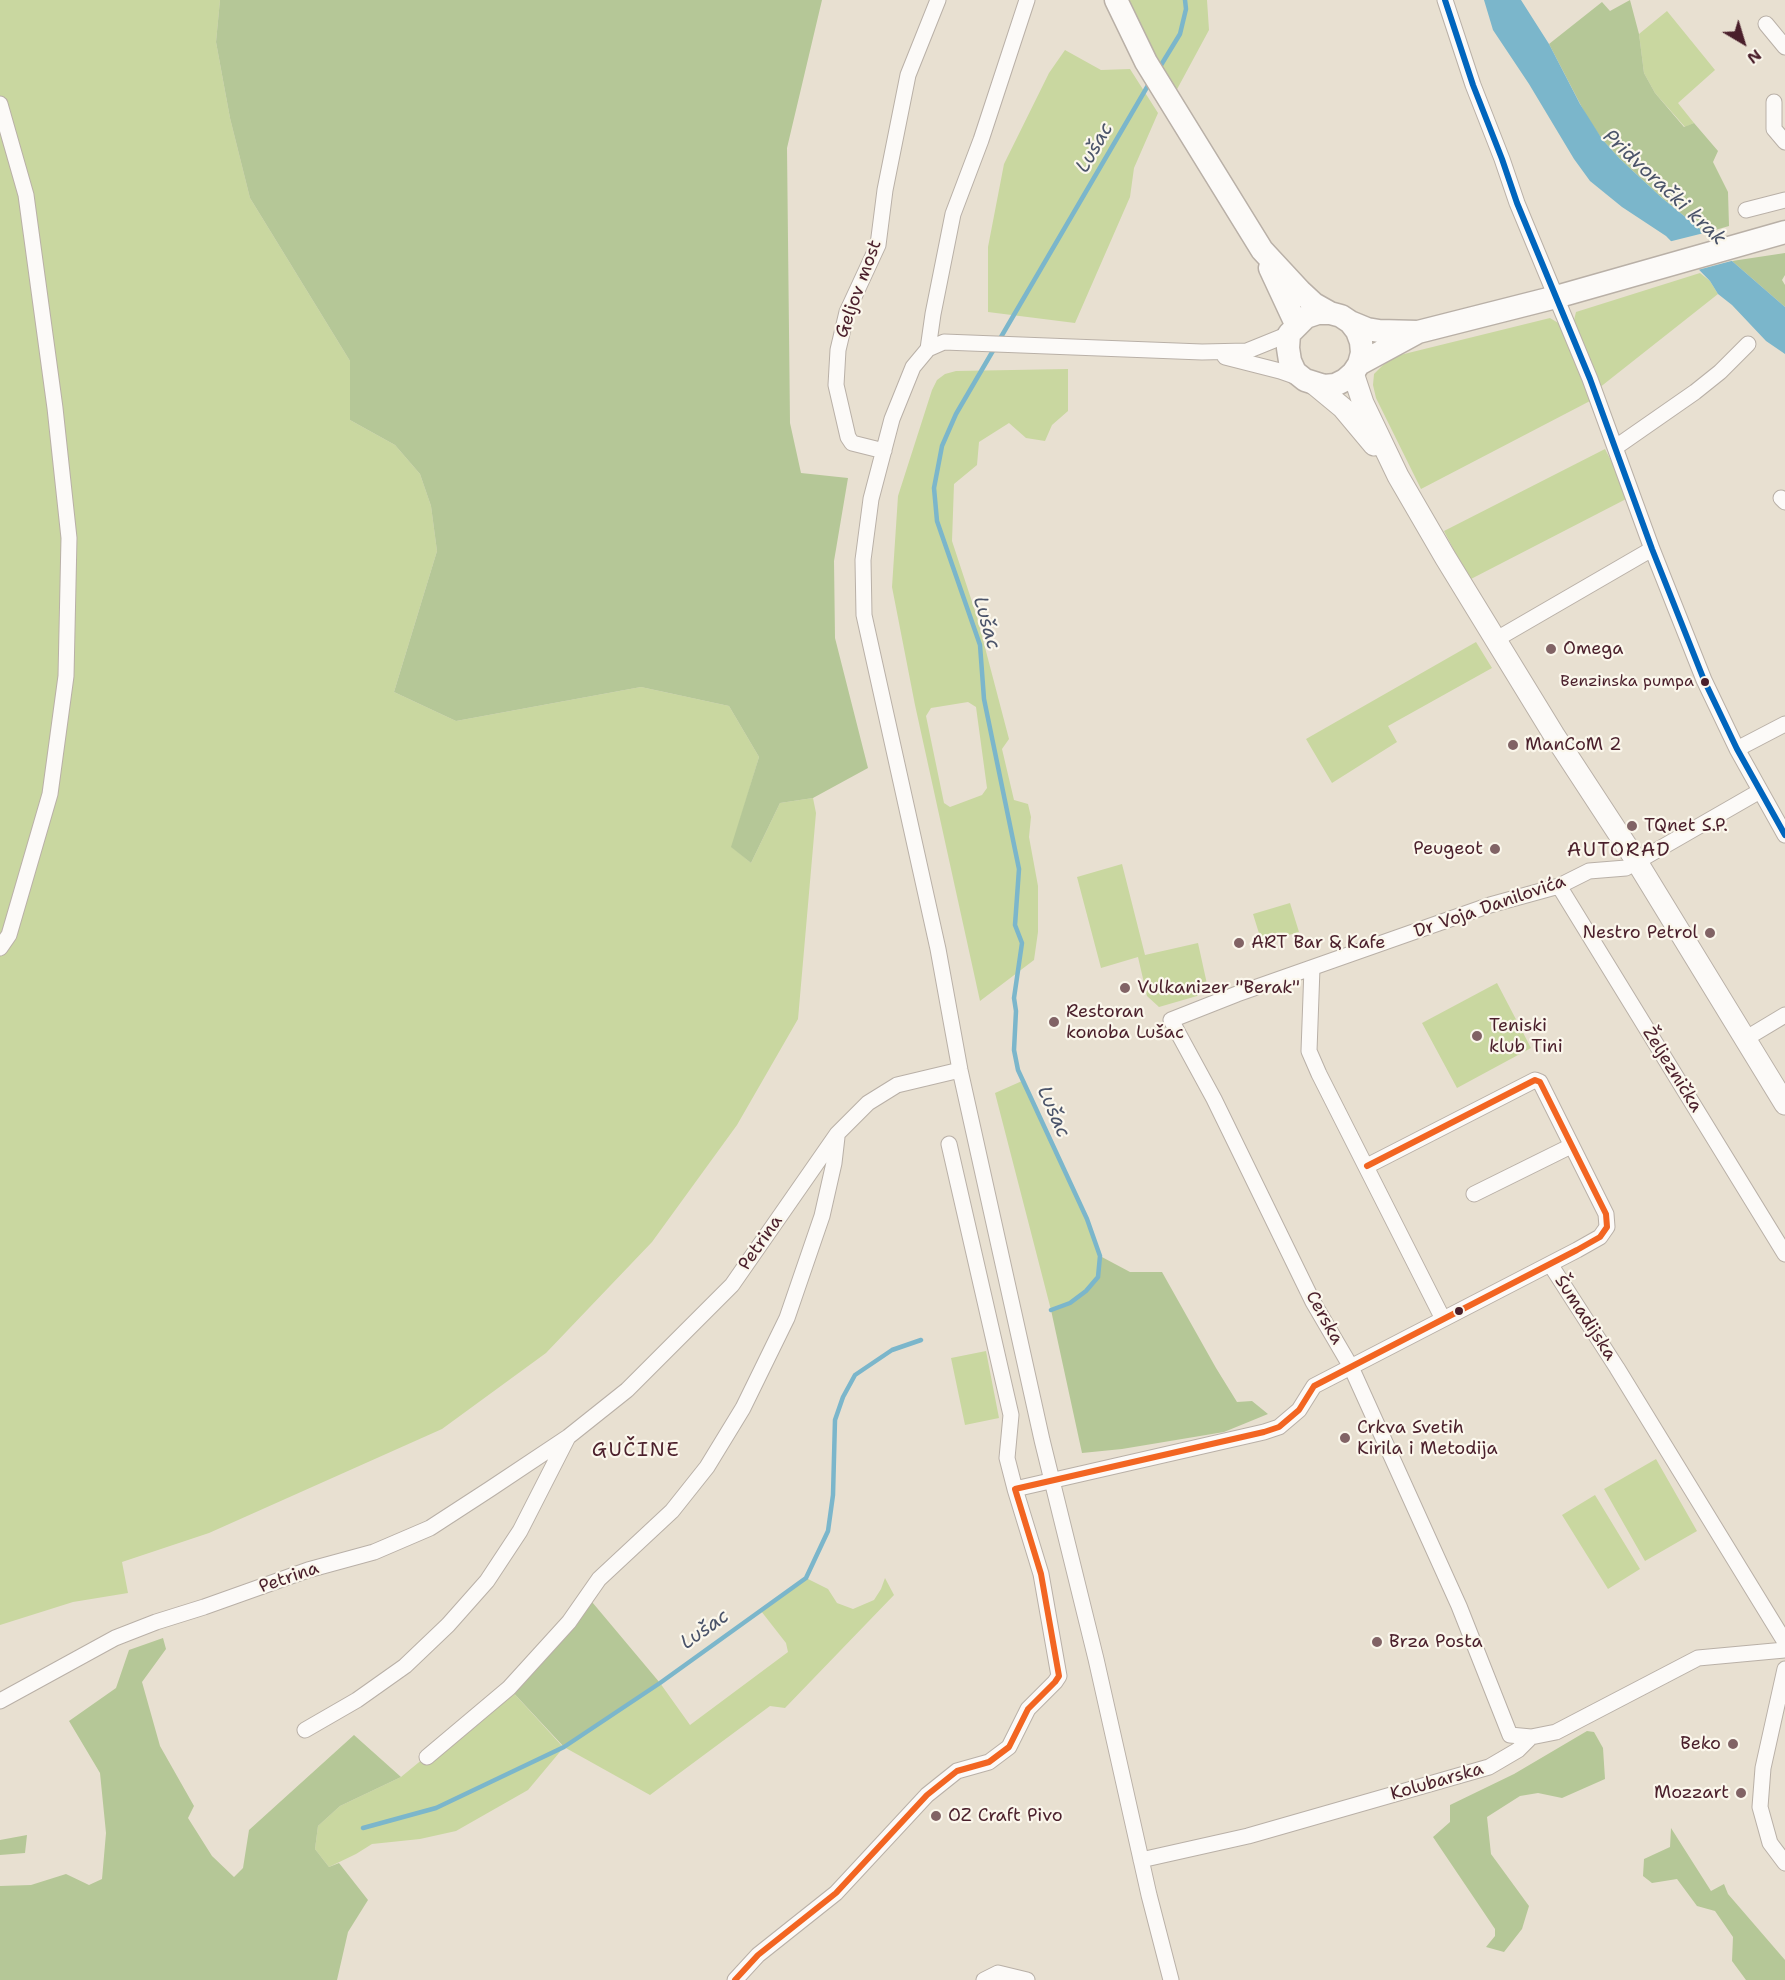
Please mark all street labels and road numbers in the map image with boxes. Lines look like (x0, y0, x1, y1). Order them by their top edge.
street label: Geljov most (831, 237, 887, 341)
street label: Dr Voja Danilovića (1411, 871, 1569, 943)
street label: Željeznička (1637, 1024, 1707, 1116)
street label: Petrina (734, 1211, 788, 1275)
street label: Šumadijska (1550, 1271, 1620, 1365)
street label: Cerska (1301, 1287, 1347, 1349)
street label: Petrina (256, 1558, 322, 1598)
street label: Kolubarska (1388, 1758, 1486, 1806)

